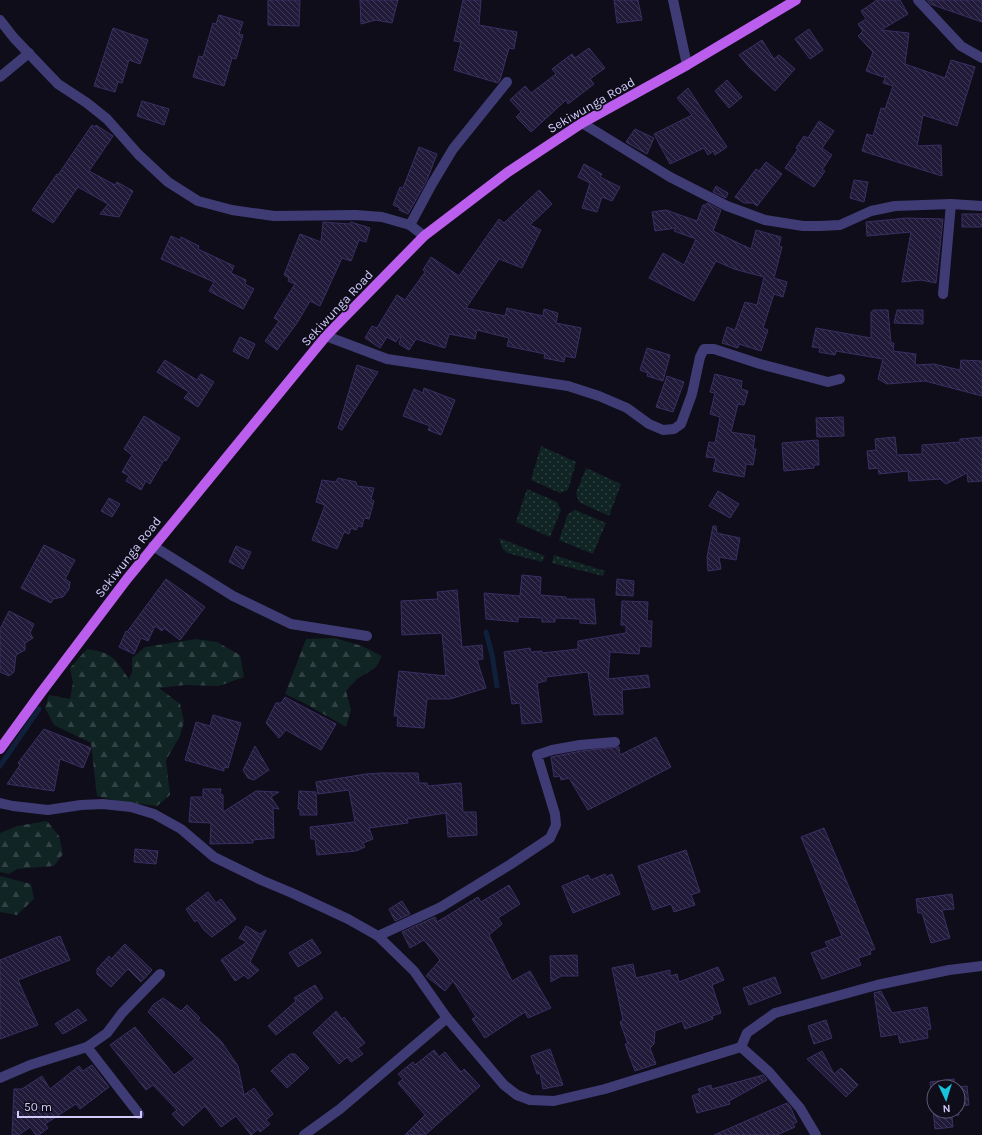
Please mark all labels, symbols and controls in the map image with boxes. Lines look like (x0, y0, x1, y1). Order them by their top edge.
street label: Sekiwunga Road (545, 74, 637, 136)
street label: Sekiwunga Road (298, 267, 376, 349)
street label: Sekiwunga Road (92, 514, 164, 600)
north arrow (926, 1079, 966, 1119)
scale bar (18, 1093, 141, 1119)
text: 50 m (24, 1100, 52, 1114)
text: N (942, 1102, 951, 1115)

